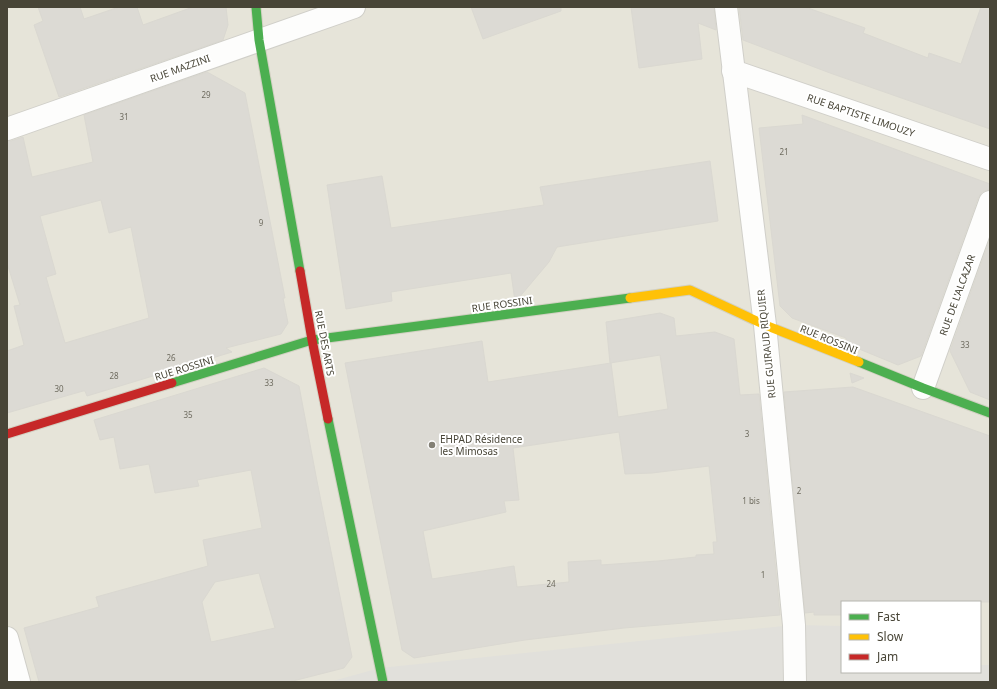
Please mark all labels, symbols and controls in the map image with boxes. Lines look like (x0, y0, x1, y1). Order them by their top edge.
street label: RUE MAZZINI (148, 51, 212, 85)
house number: 29 (201, 89, 211, 100)
street label: RUE BAPTISTE LIMOUZY (805, 90, 917, 140)
house number: 31 (119, 111, 129, 122)
house number: 21 (779, 146, 789, 157)
house number: 9 (259, 217, 264, 228)
street label: RUE DE L'ALCAZAR (936, 252, 978, 338)
street label: RUE GUIRAUD RIQUIER (753, 288, 779, 399)
street label: RUE ROSSINI (471, 293, 533, 315)
street label: RUE DES ARTS (312, 309, 338, 377)
street label: RUE ROSSINI (798, 321, 860, 357)
house number: 33 (960, 339, 970, 350)
street label: RUE ROSSINI (153, 352, 215, 384)
house number: 26 (166, 352, 176, 363)
house number: 28 (109, 370, 119, 381)
house number: 33 (264, 377, 274, 388)
house number: 30 (54, 383, 64, 394)
house number: 35 (183, 409, 193, 420)
house number: 3 (745, 428, 750, 439)
place label: EHPAD Résidence les Mimosas (440, 432, 523, 458)
marker: EHPAD Résidence les Mimosas (427, 440, 437, 450)
house number: 2 (797, 485, 802, 496)
house number: 1 bis (742, 495, 760, 506)
house number: 1 (761, 569, 765, 580)
house number: 24 (546, 578, 556, 589)
legend (841, 601, 981, 673)
text: Fast (877, 608, 901, 625)
text: Slow (877, 628, 904, 645)
text: Jam (876, 648, 898, 665)

